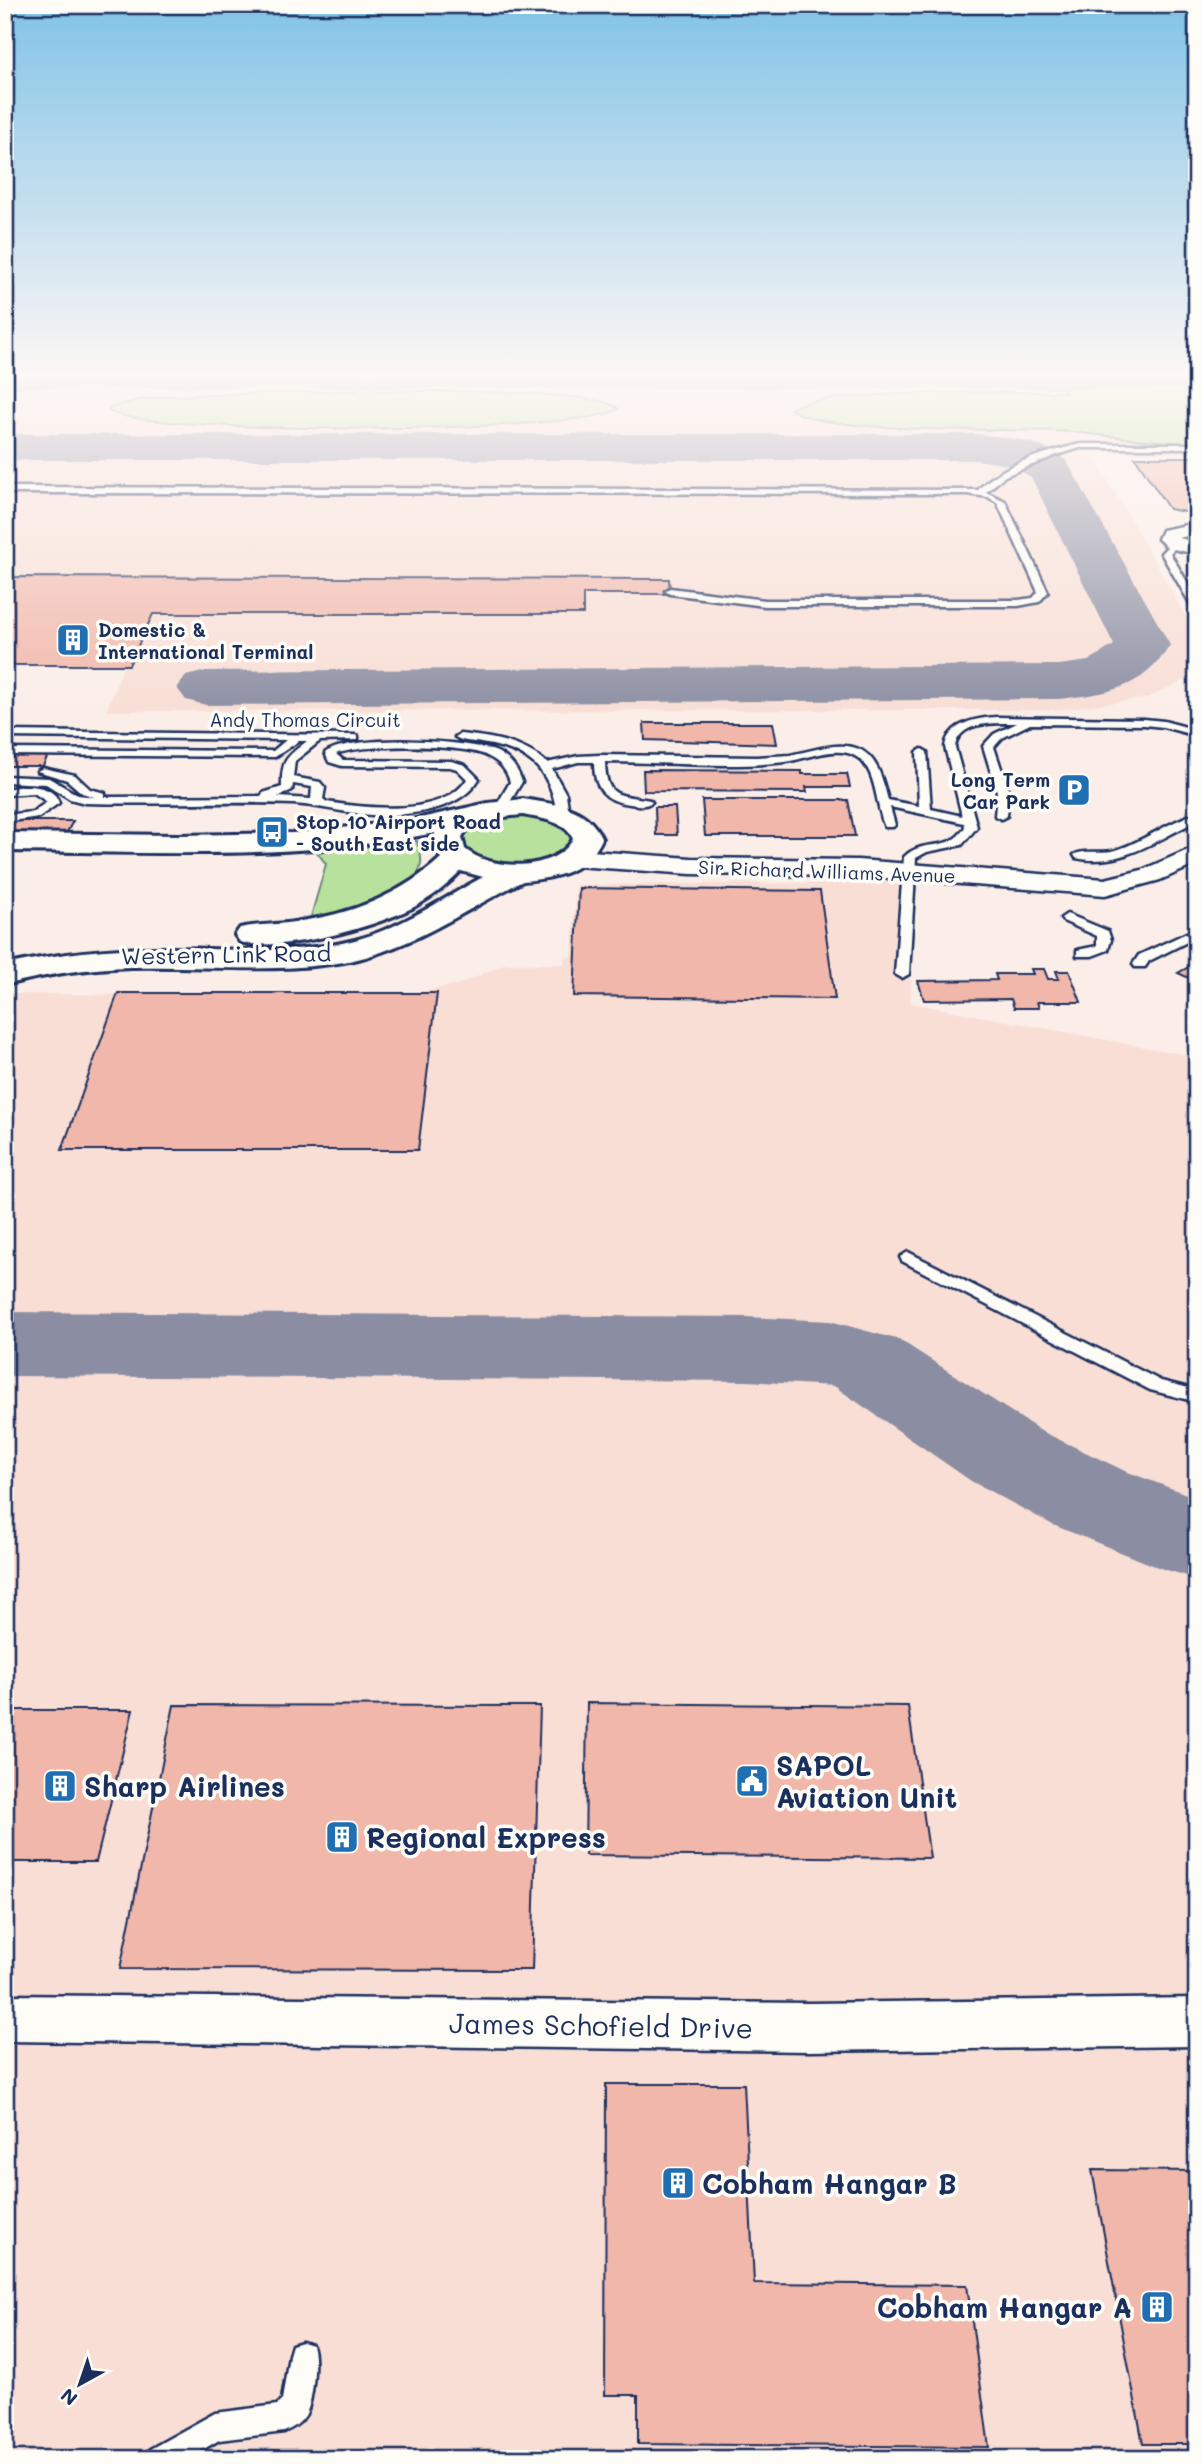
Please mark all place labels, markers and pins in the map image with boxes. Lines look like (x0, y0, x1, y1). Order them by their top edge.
place label: Domestic & International Terminal (98, 617, 313, 664)
building icon: Domestic & International Terminal (54, 621, 92, 659)
place label: Long Term Car Park (951, 767, 1050, 814)
parking icon: Long Term Car Park (1055, 771, 1093, 809)
place label: Stop 10 Airport Road - South East side (296, 809, 501, 856)
bus stop icon: Stop 10 Airport Road - South East side (253, 813, 291, 851)
place label: SAPOL Aviation Unit (776, 1747, 957, 1815)
public building icon: SAPOL Aviation Unit (733, 1762, 771, 1800)
building icon: Sharp Airlines (41, 1767, 79, 1805)
place label: Sharp Airlines (84, 1768, 285, 1804)
building icon: Regional Express (323, 1818, 361, 1856)
place label: Regional Express (366, 1819, 606, 1855)
building icon: Cobham Hangar B (659, 2164, 697, 2202)
place label: Cobham Hangar B (702, 2165, 957, 2201)
building icon: Cobham Hangar A (1138, 2288, 1176, 2326)
place label: Cobham Hangar A (877, 2289, 1132, 2325)

